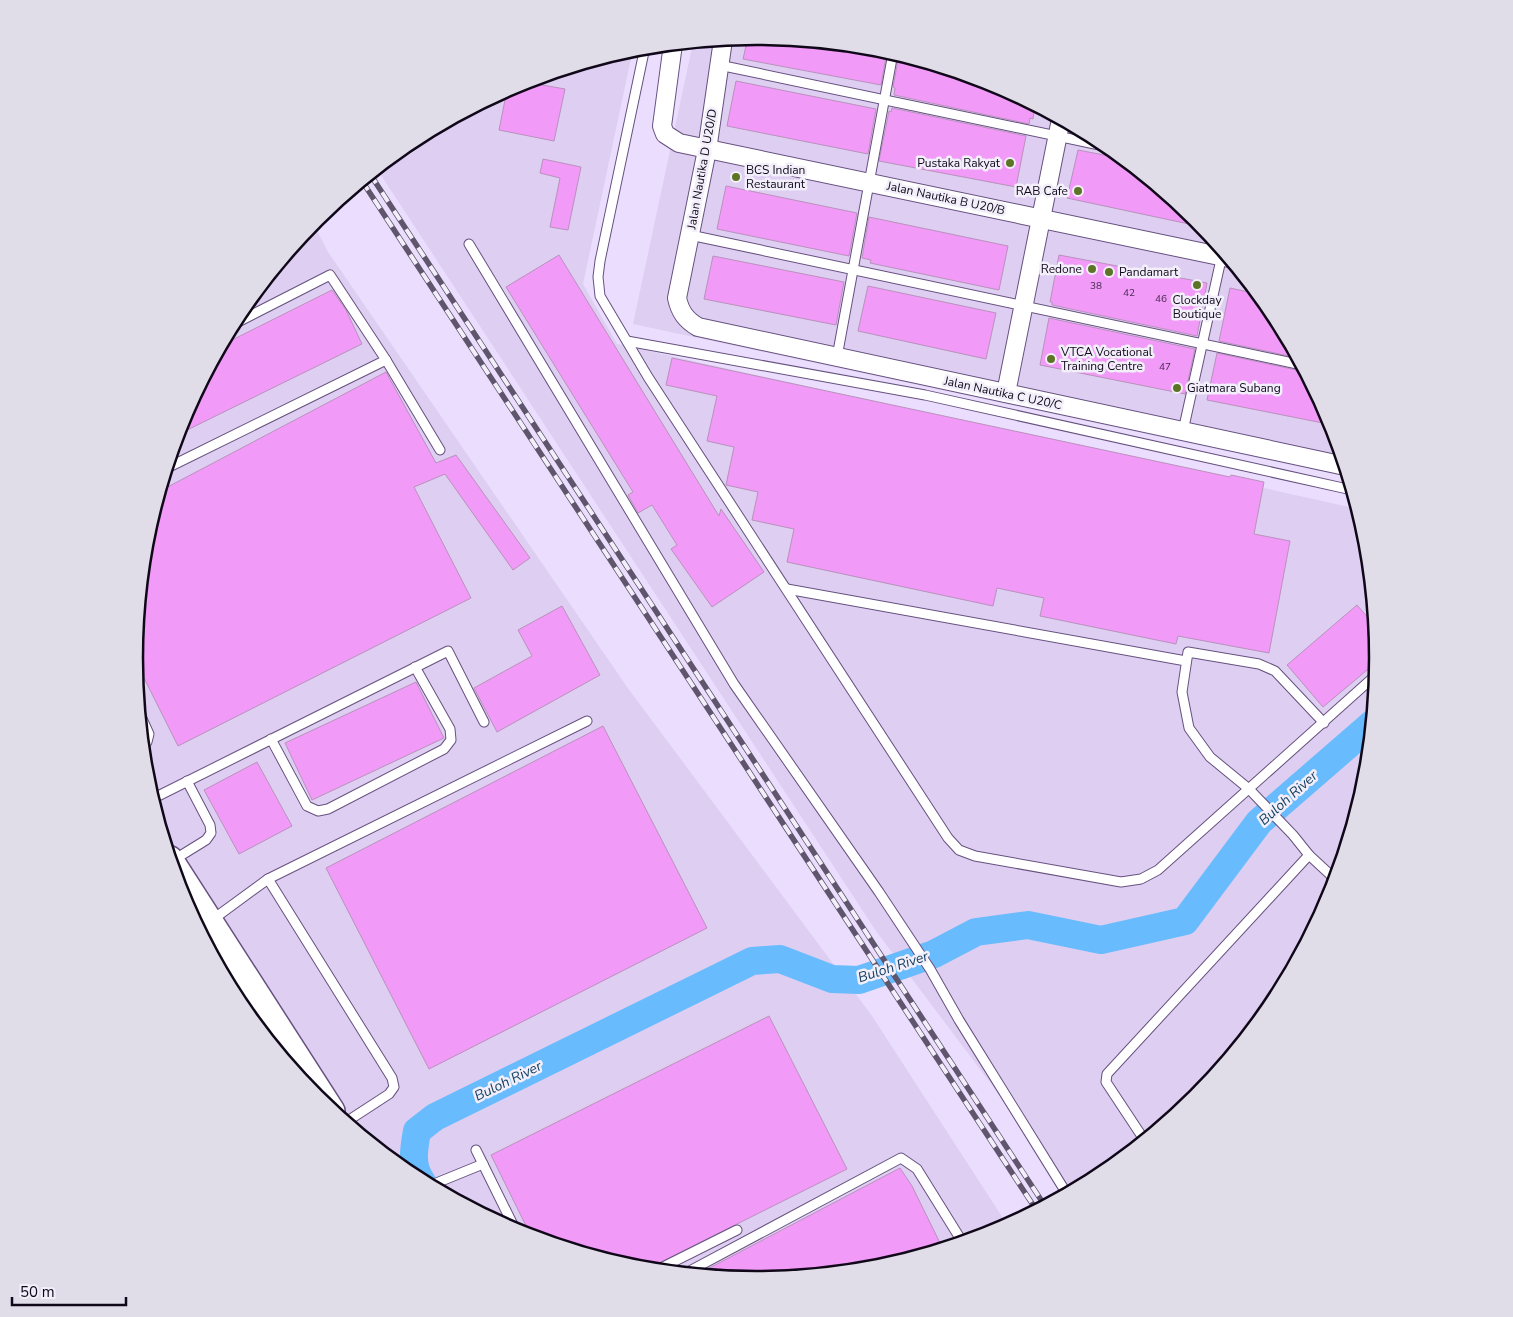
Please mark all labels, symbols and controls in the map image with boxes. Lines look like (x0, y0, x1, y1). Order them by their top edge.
street label: Jalan Nautika D U20/D (683, 108, 720, 231)
place label: Pustaka Rakyat (917, 155, 1001, 171)
marker: Pustaka Rakyat (1004, 157, 1016, 169)
place label: BCS Indian Restaurant (746, 162, 806, 192)
marker: BCS Indian Restaurant (730, 171, 742, 183)
street label: Jalan Nautika B U20/B (885, 177, 1006, 218)
place label: RAB Cafe (1016, 183, 1068, 199)
marker: RAB Cafe (1072, 185, 1084, 197)
place label: Redone (1041, 261, 1082, 277)
marker: Redone (1086, 263, 1098, 275)
place label: Pandamart (1119, 264, 1179, 280)
marker: Pandamart (1103, 266, 1115, 278)
house number: 38 (1090, 279, 1102, 293)
marker: Clockday Boutique (1191, 279, 1203, 291)
house number: 42 (1123, 286, 1135, 300)
house number: 46 (1155, 292, 1167, 306)
place label: Clockday Boutique (1172, 292, 1222, 322)
place label: VTCA Vocational Training Centre (1060, 344, 1153, 374)
marker: VTCA Vocational Training Centre (1045, 353, 1057, 365)
house number: 47 (1159, 360, 1171, 374)
street label: Jalan Nautika C U20/C (942, 372, 1063, 413)
place label: Giatmara Subang (1187, 380, 1281, 396)
marker: Giatmara Subang (1171, 382, 1183, 394)
water label: Buloh River (1255, 766, 1322, 829)
water label: Buloh River (855, 946, 932, 987)
water label: Buloh River (471, 1056, 546, 1106)
scale bar (12, 1274, 126, 1306)
text: 50 m (20, 1282, 55, 1302)

